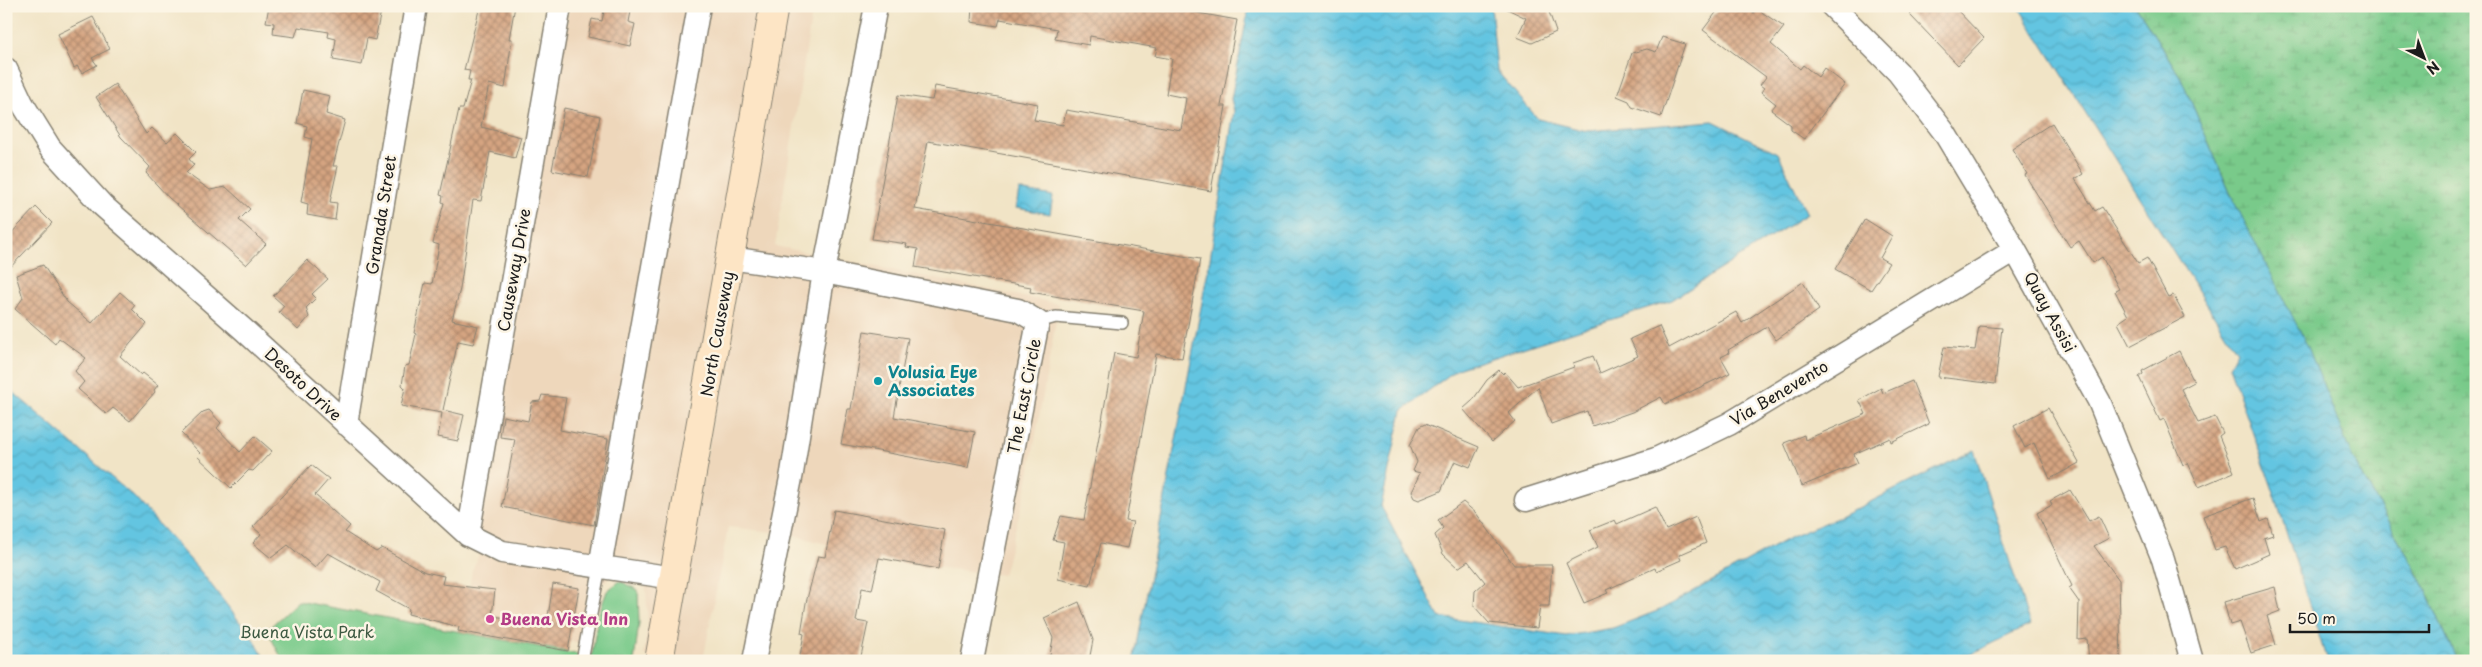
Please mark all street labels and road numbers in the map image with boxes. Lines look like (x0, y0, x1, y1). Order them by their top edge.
street label: Granada Street (359, 153, 401, 276)
street label: Causeway Drive (490, 206, 536, 333)
street label: Quay Assisi (2019, 267, 2083, 356)
street label: North Causeway (693, 269, 739, 398)
street label: The East Circle (1000, 336, 1046, 456)
street label: Desoto Drive (259, 341, 348, 426)
street label: Via Benevento (1725, 353, 1832, 431)

